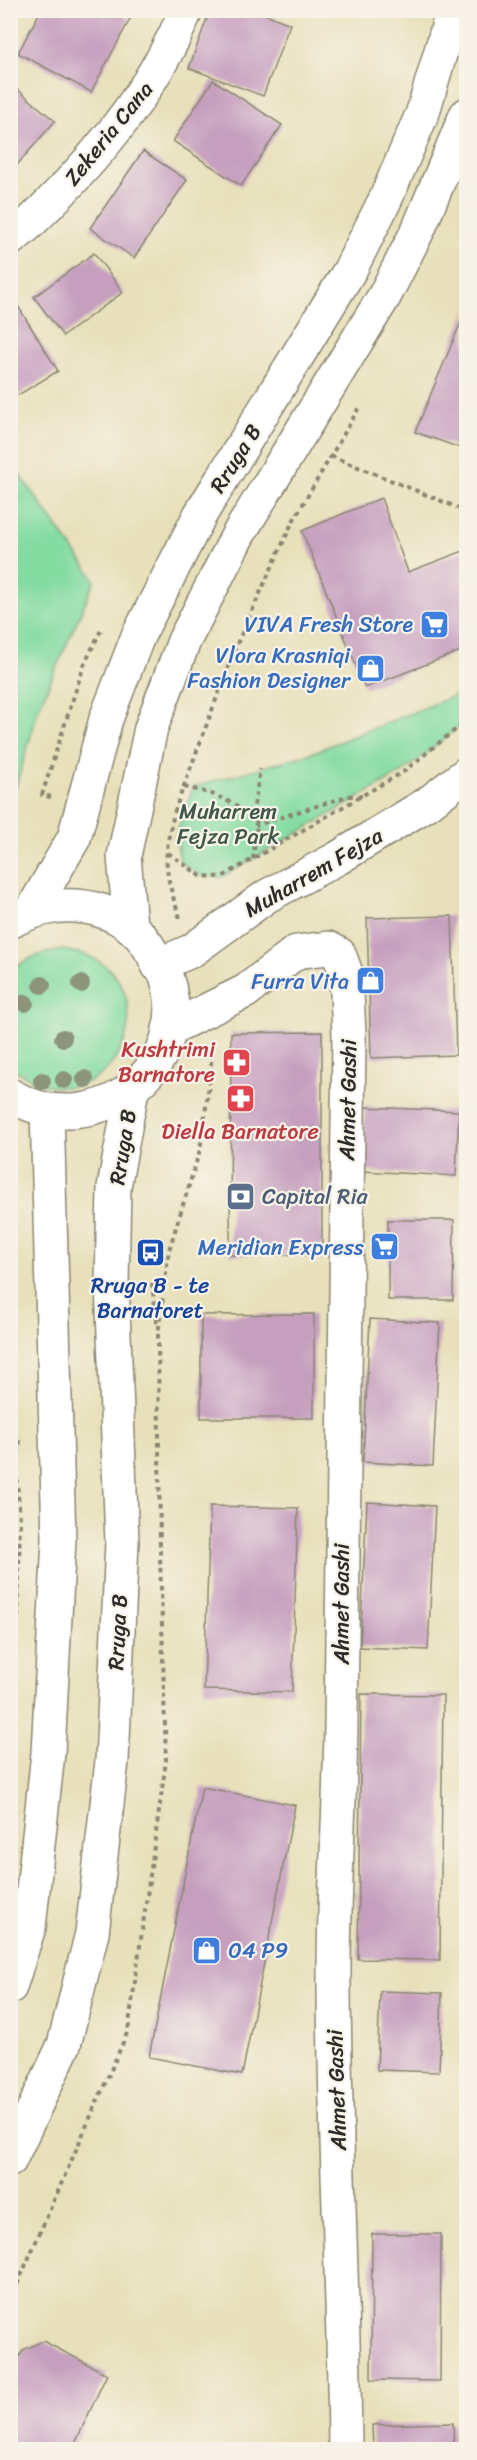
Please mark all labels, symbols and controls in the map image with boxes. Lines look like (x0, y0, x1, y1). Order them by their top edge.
street label: Zekeria Cana (54, 72, 163, 195)
street label: Rruga B (199, 416, 272, 501)
place label: VIVA Fresh Store (244, 605, 413, 644)
supermarket icon: VIVA Fresh Store (418, 608, 450, 640)
place label: Vlora Krasniqi Fashion Designer (187, 636, 352, 700)
shop icon: Vlora Krasniqi Fashion Designer (355, 652, 387, 684)
park label: Muharrem Fejza Park (177, 792, 279, 856)
street label: Muharrem Fejza (236, 816, 391, 928)
place label: Furra Vita (251, 962, 349, 1001)
shop icon: Furra Vita (354, 965, 386, 997)
place label: Kushtrimi Barnatore (118, 1030, 216, 1094)
street label: Ahmet Gashi (327, 1038, 368, 1162)
pharmacy icon: Kushtrimi Barnatore (220, 1046, 252, 1078)
pharmacy icon: Diella Barnatore (224, 1083, 256, 1115)
street label: Rruga B (97, 1106, 148, 1188)
place label: Diella Barnatore (161, 1112, 319, 1151)
place label: Capital Ria (262, 1177, 369, 1216)
bank icon: Capital Ria (225, 1180, 257, 1212)
place label: Meridian Express (198, 1228, 365, 1267)
supermarket icon: Meridian Express (369, 1231, 401, 1263)
bus stop icon: Rruga B - te Barnatoret (134, 1237, 166, 1269)
place label: Rruga B - te Barnatoret (91, 1266, 209, 1330)
street label: Ahmet Gashi (322, 1542, 361, 1666)
street label: Rruga B (96, 1593, 139, 1671)
place label: 04 P9 (228, 1931, 288, 1970)
shop icon: 04 P9 (191, 1934, 223, 1966)
street label: Ahmet Gashi (315, 2028, 358, 2152)

